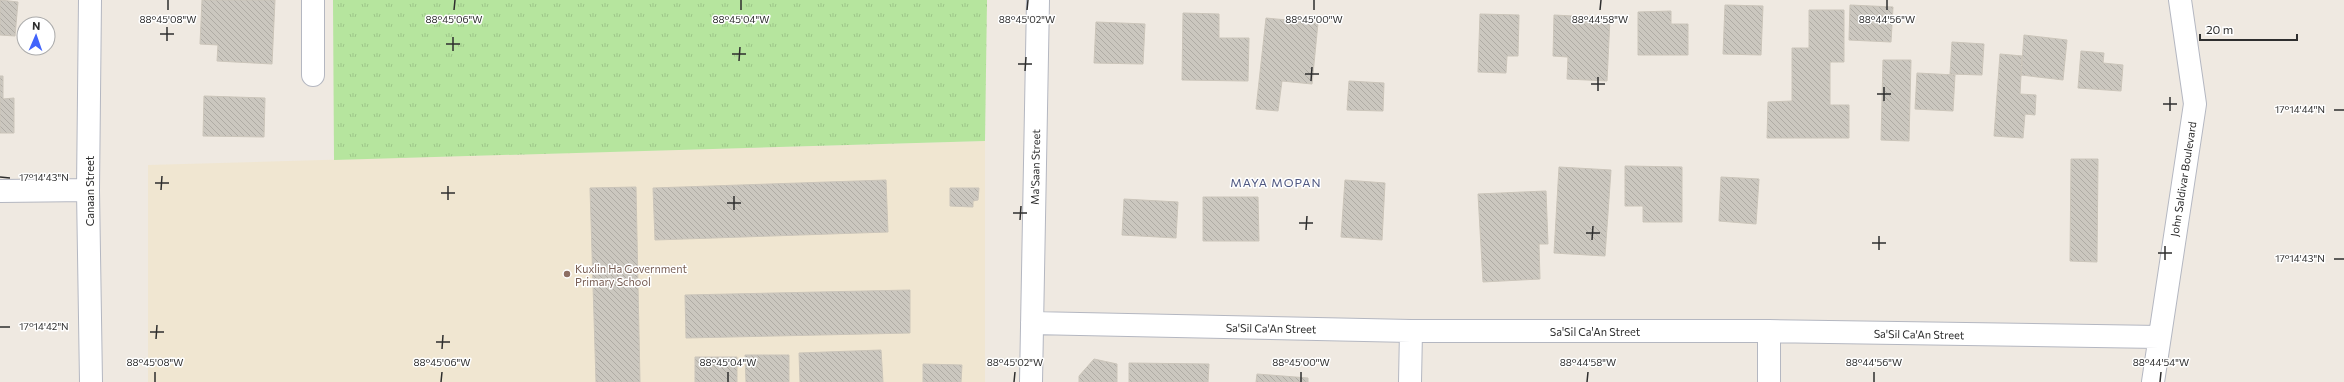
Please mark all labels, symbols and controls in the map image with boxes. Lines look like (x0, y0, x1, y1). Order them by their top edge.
text: 88°45'08"W (139, 13, 197, 25)
text: 88°45'06"W (425, 13, 483, 25)
text: 88°45'04"W (712, 13, 770, 25)
text: 88°45'02"W (999, 13, 1055, 25)
text: 88°45'00"W (1285, 13, 1343, 25)
text: 88°44'58"W (1572, 13, 1628, 25)
text: 88°44'56"W (1859, 13, 1915, 25)
north arrow (16, 16, 56, 56)
scale bar (2200, 16, 2297, 42)
text: N (32, 19, 41, 32)
text: 20 m (2206, 22, 2233, 36)
text: 17°14'44"N (2275, 103, 2325, 115)
street label: John Saldivar Boulevard (2167, 120, 2200, 238)
street label: Ma'Saan Street (1028, 128, 1042, 205)
street label: Canaan Street (83, 155, 96, 226)
text: 17°14'43"N (19, 171, 69, 183)
district label: MAYA MOPAN (1230, 175, 1322, 189)
text: 17°14'43"N (2275, 252, 2325, 264)
place label: Kuxlin Ha Government Primary School (575, 262, 687, 288)
marker: Kuxlin Ha Government Primary School (562, 269, 572, 279)
text: 17°14'42"N (19, 320, 69, 332)
street label: Sa'Sil Ca'An Street (1226, 321, 1317, 335)
street label: Sa'Sil Ca'An Street (1550, 325, 1641, 338)
street label: Sa'Sil Ca'An Street (1874, 327, 1965, 341)
text: 88°45'08"W (126, 356, 184, 368)
text: 88°45'06"W (413, 356, 471, 368)
text: 88°45'04"W (699, 356, 757, 368)
text: 88°45'02"W (987, 356, 1043, 368)
text: 88°45'00"W (1272, 356, 1330, 368)
text: 88°44'58"W (1560, 356, 1616, 368)
text: 88°44'56"W (1846, 356, 1902, 368)
text: 88°44'54"W (2133, 356, 2189, 368)

